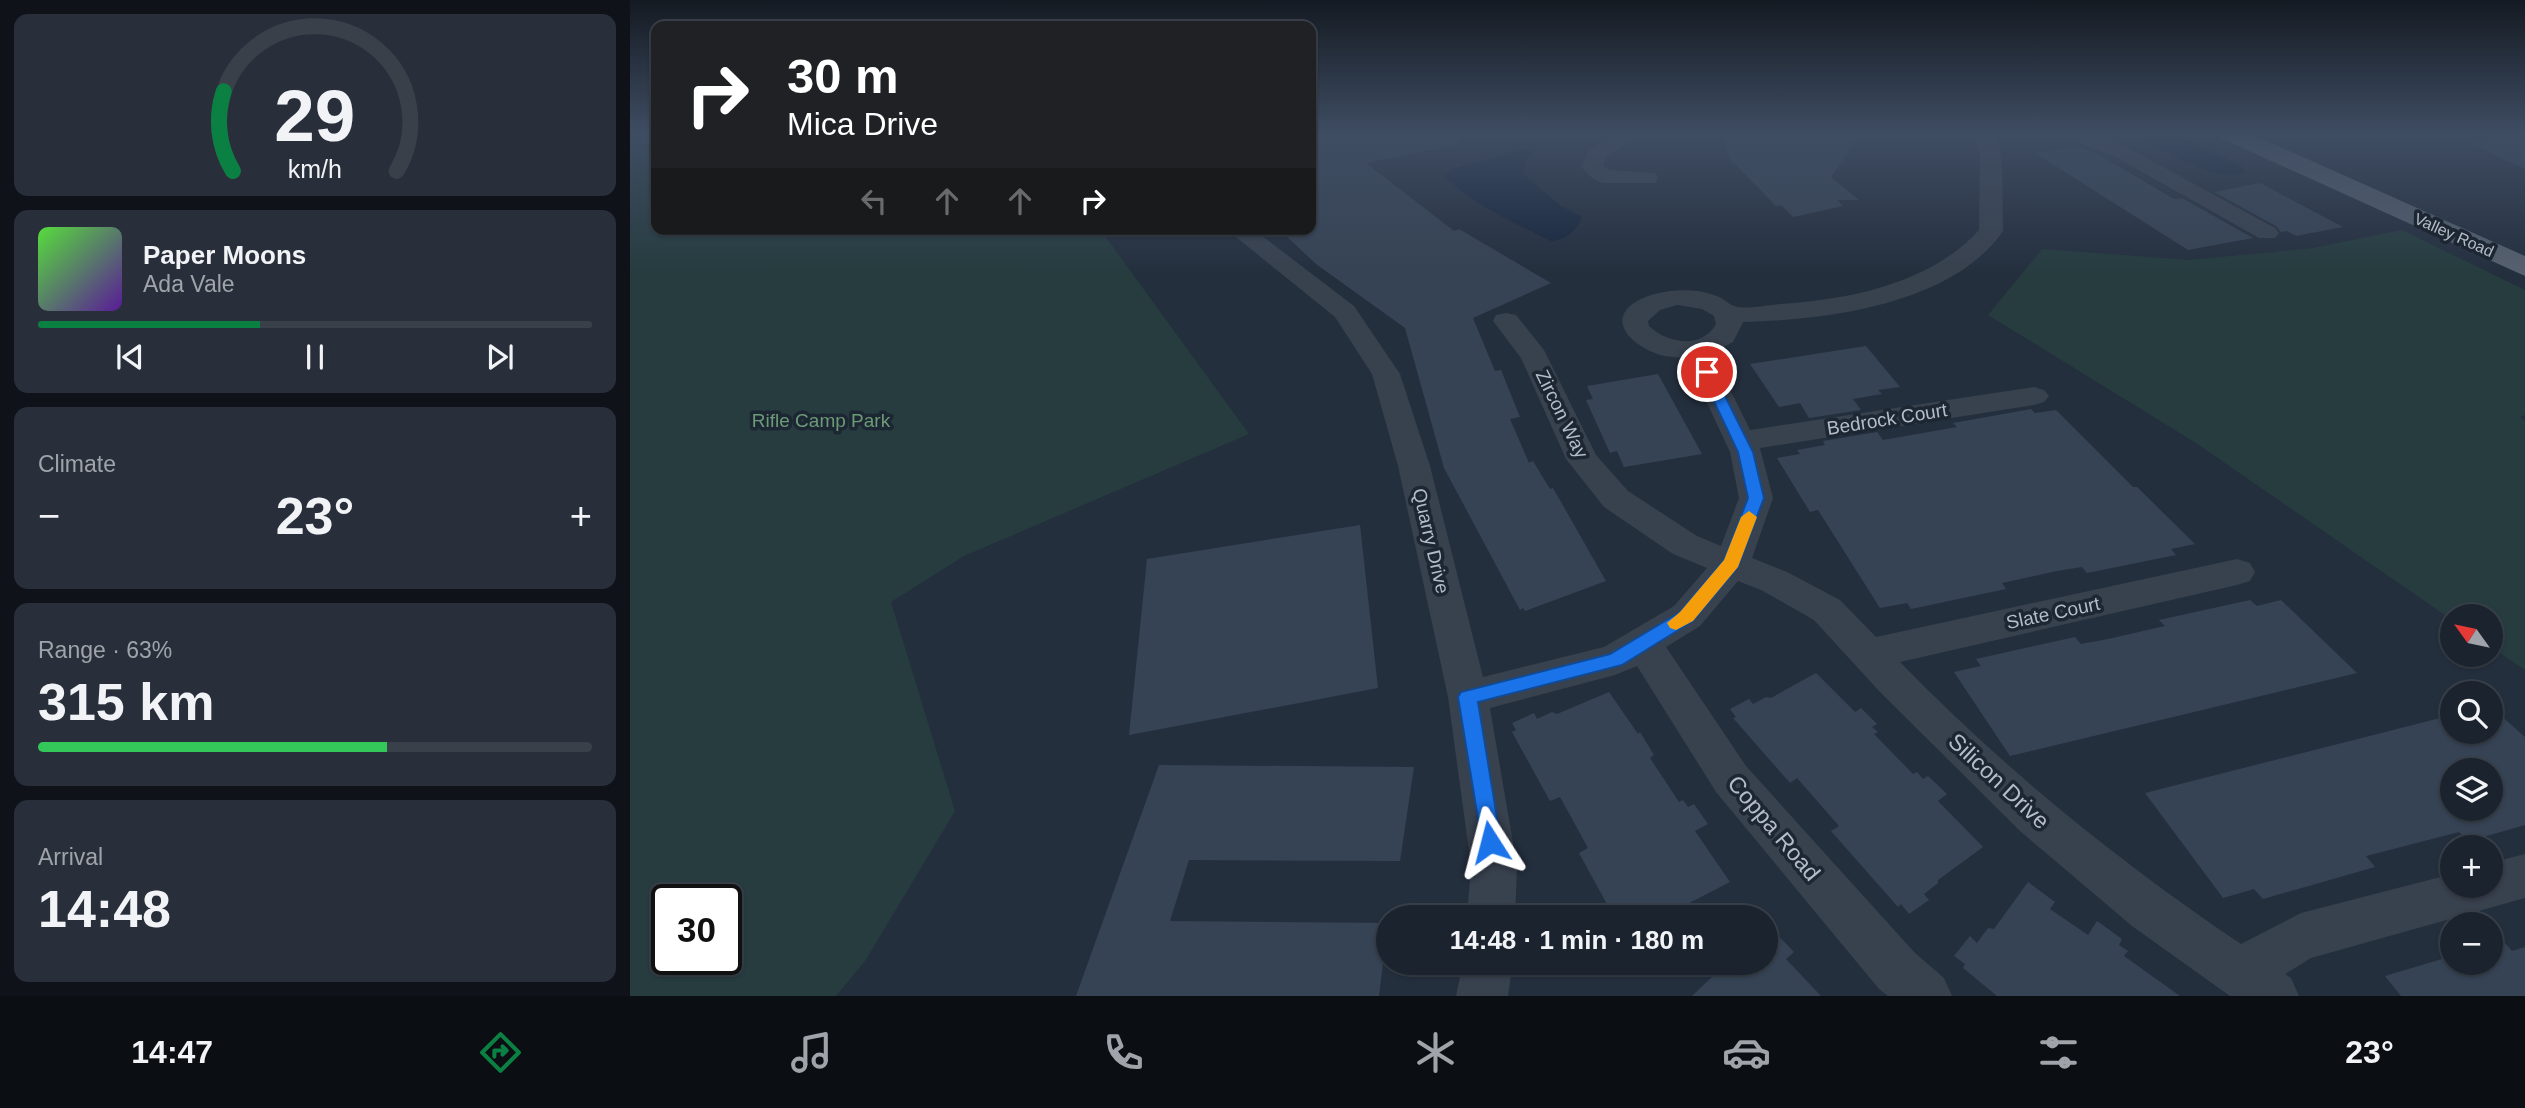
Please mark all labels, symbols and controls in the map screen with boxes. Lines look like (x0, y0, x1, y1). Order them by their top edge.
icon: right (672, 49, 763, 140)
text: 30 m (787, 49, 899, 103)
text: 29 (275, 76, 355, 157)
text: Mica Drive (787, 106, 938, 142)
text: km/h (288, 155, 342, 183)
icon: left (855, 182, 893, 220)
icon: ahead (928, 182, 966, 220)
icon: ahead (1001, 182, 1039, 220)
icon: right (1074, 182, 1112, 220)
street label: Valley Road (2412, 210, 2496, 260)
text: Paper Moons (143, 240, 306, 270)
text: Ada Vale (143, 271, 235, 297)
icon: previous (111, 338, 149, 376)
icon: pause (296, 338, 334, 376)
icon: next (481, 338, 519, 376)
pin (1677, 342, 1737, 402)
icon: arrive (1688, 353, 1726, 391)
street label: Zircon Way (1532, 367, 1593, 462)
street label: Bedrock Court (1825, 399, 1949, 439)
park label: Rifle Camp Park (752, 410, 891, 431)
text: Climate (38, 451, 116, 477)
street label: Quarry Drive (1409, 486, 1453, 596)
text: 23° (276, 487, 354, 545)
text: − (38, 495, 60, 537)
text: + (570, 495, 592, 537)
street label: Slate Court (2004, 593, 2102, 633)
north arrow (2440, 604, 2502, 667)
map controls (2440, 604, 2503, 975)
text: Range · 63% (38, 637, 172, 663)
text: 315 km (38, 673, 214, 731)
button: search (2440, 681, 2503, 744)
street label: Silicon Drive (1943, 728, 2055, 834)
button: layers (2440, 758, 2503, 821)
street label: Coppa Road (1723, 770, 1825, 886)
position arrow (1453, 805, 1527, 879)
button: + (2440, 835, 2503, 898)
text: Arrival (38, 844, 103, 870)
text: 14:48 (38, 880, 171, 938)
speed limit sign: 30 (651, 884, 742, 975)
button: − (2440, 912, 2503, 975)
text: 14:48 · 1 min · 180 m (1450, 925, 1704, 955)
icon: directions (476, 1028, 525, 1077)
icon: music (787, 1028, 836, 1077)
icon: phone (1099, 1028, 1148, 1077)
icon: climate (1411, 1028, 1460, 1077)
icon: car (1722, 1028, 1771, 1077)
icon: filters (2034, 1028, 2083, 1077)
text: 14:47 (131, 1034, 213, 1070)
text: 23° (2345, 1034, 2394, 1070)

